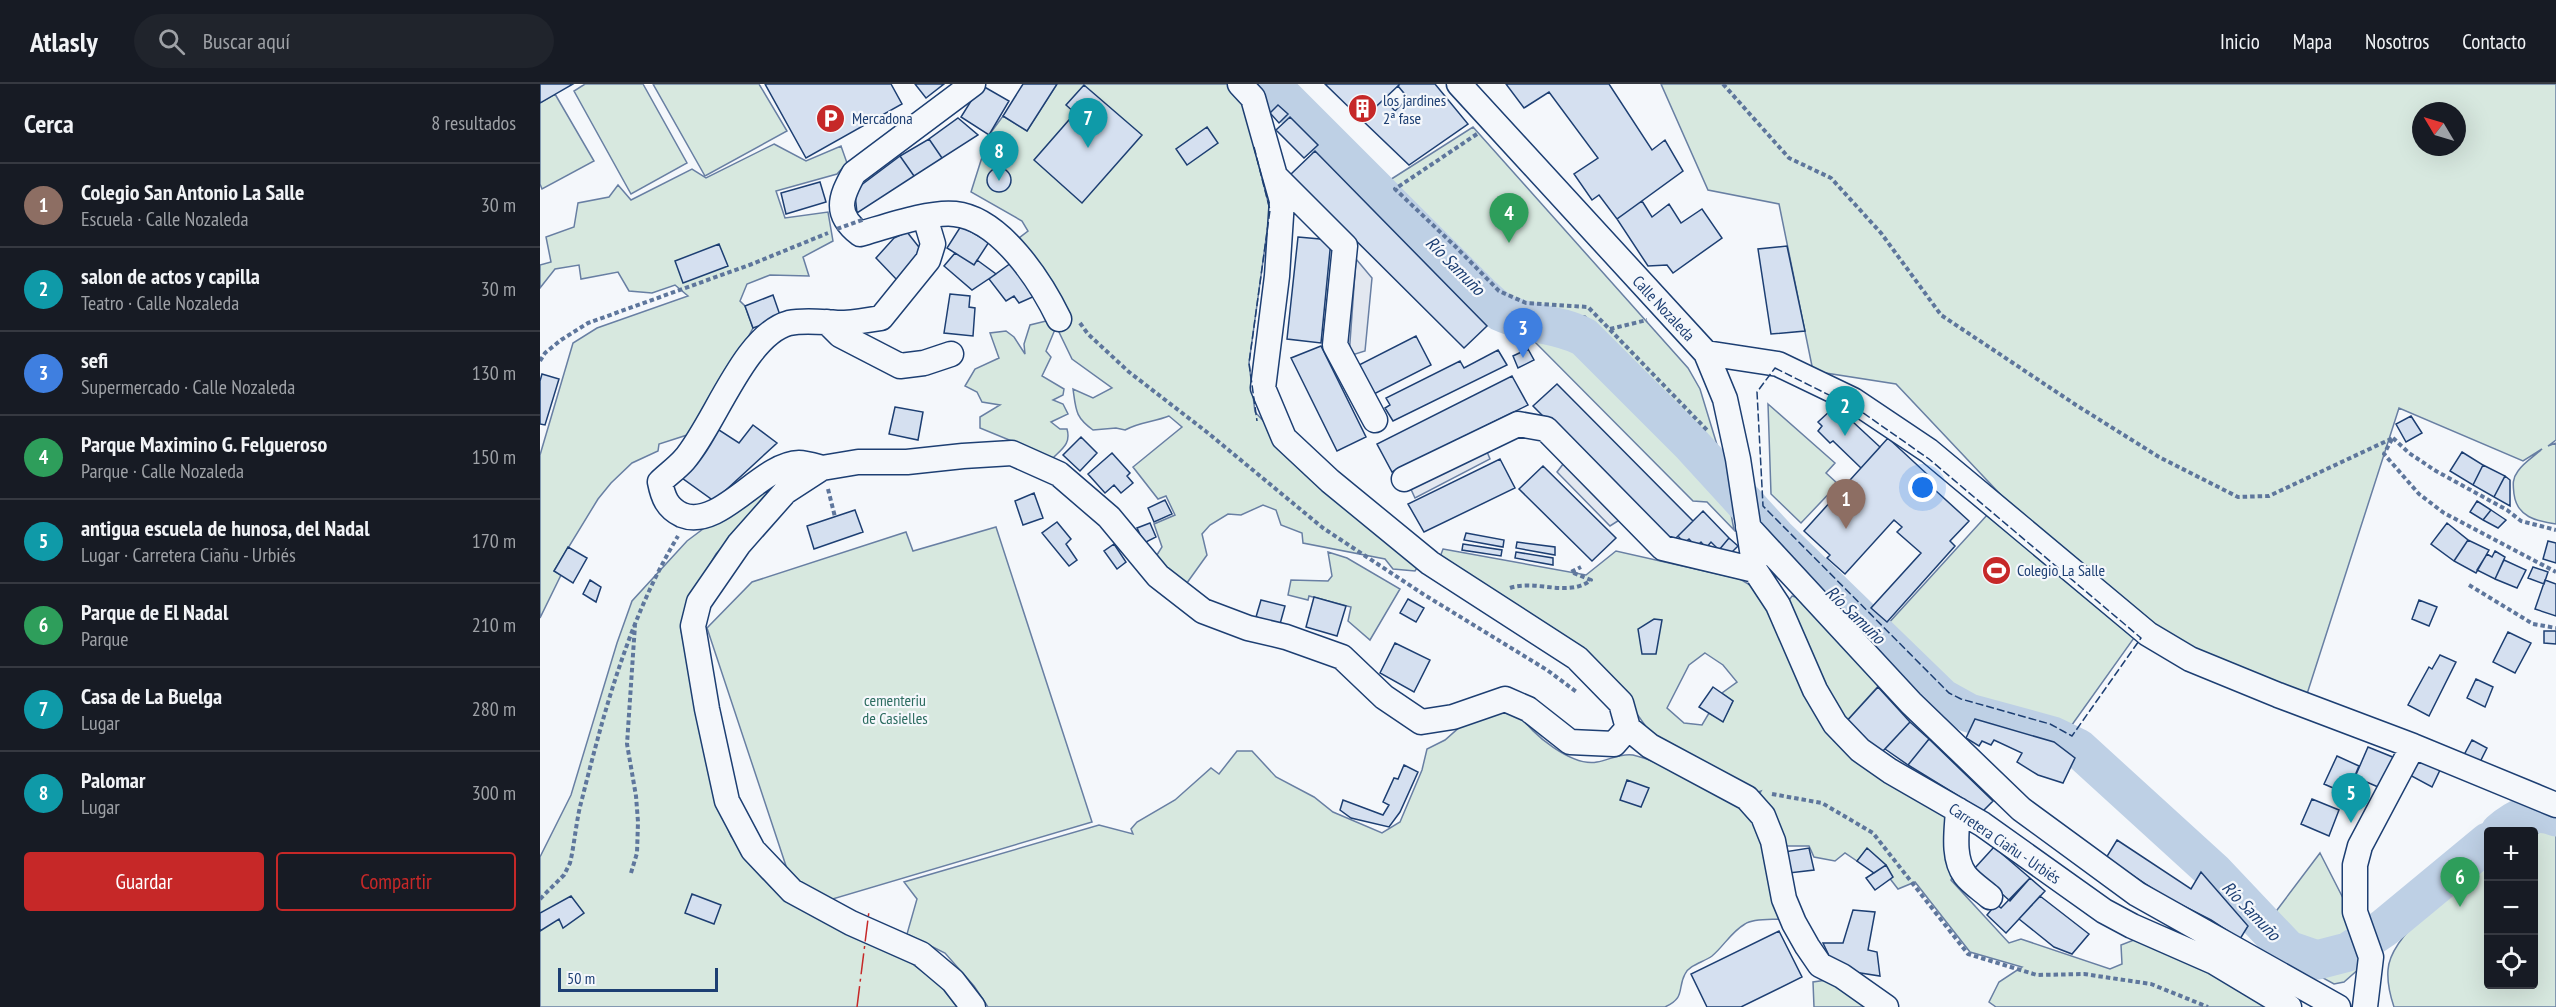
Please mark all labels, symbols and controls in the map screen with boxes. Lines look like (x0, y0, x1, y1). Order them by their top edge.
search box (134, 14, 554, 68)
text: Atlasly (30, 23, 98, 60)
icon: search (155, 25, 188, 58)
text: Buscar aquí (203, 27, 290, 55)
text: Inicio (2220, 28, 2260, 55)
text: Mapa (2293, 28, 2332, 55)
text: Nosotros (2365, 28, 2429, 55)
text: Contacto (2462, 28, 2526, 55)
place label: los jardines 2ª fase (1383, 90, 1446, 128)
building icon: los jardines 2ª fase (1346, 93, 1378, 125)
pin: 7 (1068, 98, 1108, 148)
parking icon: Mercadona (815, 102, 847, 134)
north arrow (2412, 102, 2466, 156)
text: Cerca (24, 107, 74, 140)
place label: Mercadona (852, 108, 913, 128)
text: 8 resultados (431, 110, 516, 136)
pin: 8 (980, 132, 1018, 181)
text: Colegio San Antonio La Salle (81, 178, 304, 206)
text: 1 (39, 192, 48, 218)
text: 30 m (481, 192, 516, 218)
pin: 4 (1490, 194, 1528, 243)
text: Escuela · Calle Nozaleda (81, 206, 248, 232)
water label: Río Samuño (1421, 231, 1491, 301)
text: salon de actos y capilla (81, 262, 260, 290)
street label: Calle Nozaleda (1629, 271, 1699, 345)
text: 2 (39, 276, 48, 302)
text: 30 m (481, 276, 516, 302)
text: Teatro · Calle Nozaleda (81, 290, 239, 316)
pin: 3 (1504, 308, 1542, 358)
text: sefi (81, 346, 108, 374)
text: 3 (39, 360, 48, 386)
text: 130 m (472, 360, 516, 386)
text: Supermercado · Calle Nozaleda (81, 374, 295, 400)
pin: 2 (1826, 386, 1864, 436)
text: Parque Maximino G. Felgueroso (81, 430, 327, 458)
text: 4 (39, 444, 48, 470)
text: 150 m (472, 444, 516, 470)
text: Parque · Calle Nozaleda (81, 458, 244, 484)
your location (1908, 473, 1937, 502)
pin: 1 (1826, 480, 1866, 529)
text: antigua escuela de hunosa, del Nadal (81, 514, 370, 542)
text: 5 (39, 528, 48, 554)
text: 170 m (472, 528, 516, 554)
text: Lugar · Carretera Ciañu - Urbiés (81, 542, 296, 568)
sports icon: Colegio La Salle (1980, 554, 2012, 586)
place label: Colegio La Salle (2017, 560, 2105, 580)
water label: Río Samuño (1821, 581, 1891, 650)
text: Parque de El Nadal (81, 598, 228, 626)
text: 6 (39, 612, 48, 638)
text: 210 m (472, 612, 516, 638)
text: Parque (81, 626, 129, 652)
text: Casa de La Buelga (81, 682, 222, 710)
park label: cementeriu de Casielles (862, 690, 928, 728)
text: 7 (39, 696, 48, 722)
text: 280 m (472, 696, 516, 722)
text: Lugar (81, 710, 120, 736)
text: Palomar (81, 766, 145, 794)
pin: 5 (2332, 774, 2370, 823)
text: 8 (39, 780, 48, 806)
text: 300 m (472, 780, 516, 806)
text: Lugar (81, 794, 120, 820)
street label: Carretera Ciañu - Urbiés (1945, 798, 2065, 888)
map controls (2484, 827, 2538, 989)
button: + (2484, 827, 2538, 881)
button: Guardar (24, 852, 264, 911)
button: Compartir (276, 852, 516, 911)
pin: 6 (2440, 858, 2480, 907)
water label: Río Samuño (2217, 876, 2286, 946)
button: − (2484, 881, 2538, 935)
button: locate (2484, 935, 2538, 989)
scale bar (558, 965, 718, 992)
text: 50 m (567, 968, 595, 988)

